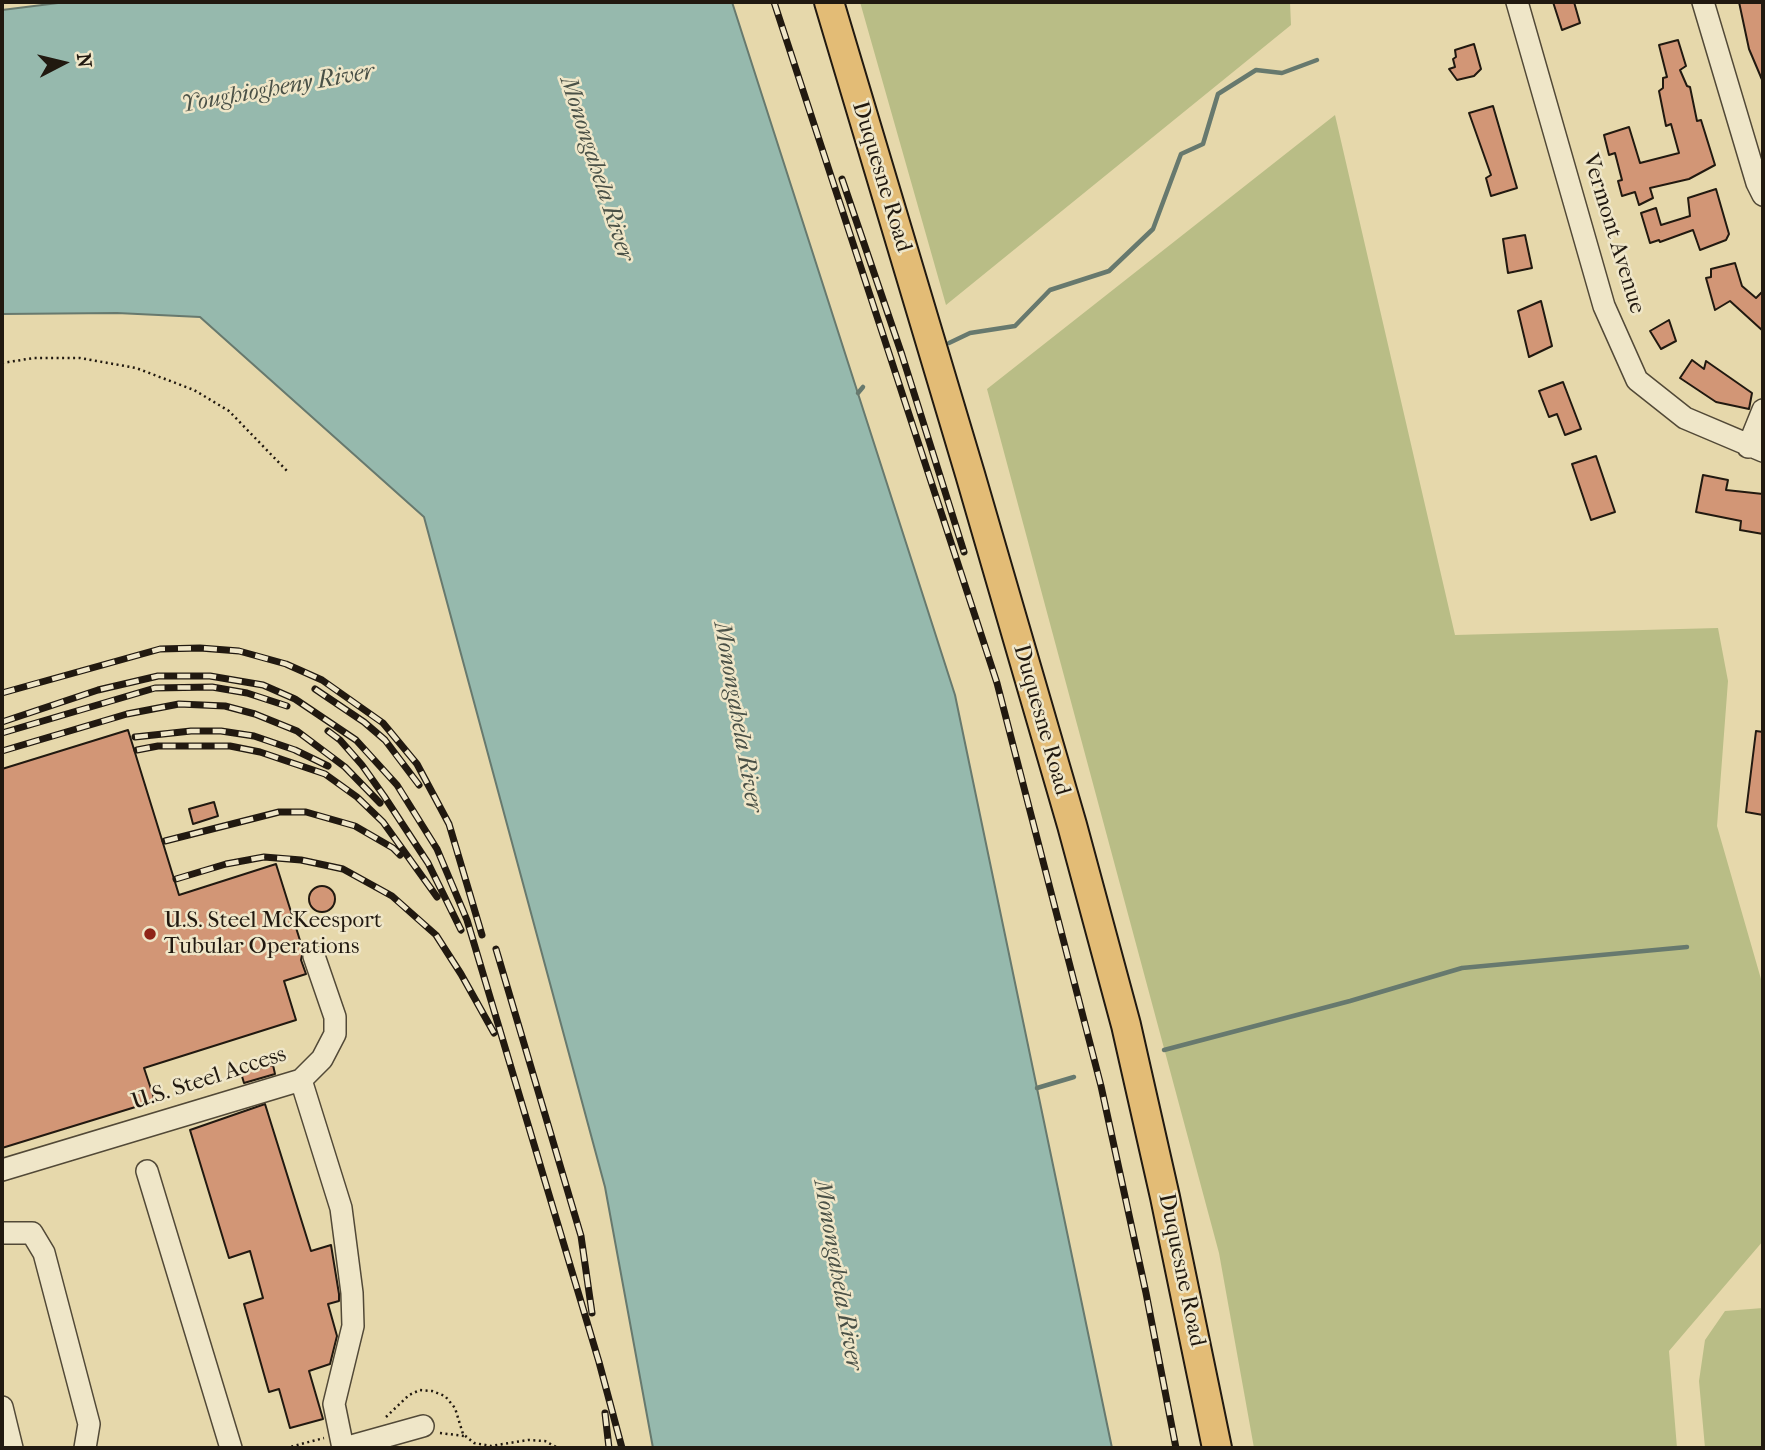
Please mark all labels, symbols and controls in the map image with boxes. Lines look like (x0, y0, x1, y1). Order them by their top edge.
north arrow (28, 28, 98, 98)
text: N (72, 52, 96, 69)
water label: Youghiogheny River (179, 58, 377, 120)
water label: Monongahela River (553, 73, 639, 265)
street label: Duquesne Road (845, 98, 917, 256)
street label: Vermont Avenue (1576, 151, 1650, 317)
water label: Monongahela River (706, 620, 768, 814)
street label: Duquesne Road (1006, 641, 1076, 799)
place label: U.S. Steel McKeesport Tubular Operations (164, 907, 382, 961)
marker: U.S. Steel McKeesport Tubular Operations (142, 926, 158, 942)
street label: U.S. Steel Access (128, 1041, 290, 1117)
water label: Monongahela River (806, 1178, 868, 1372)
street label: Duquesne Road (1151, 1191, 1211, 1349)

